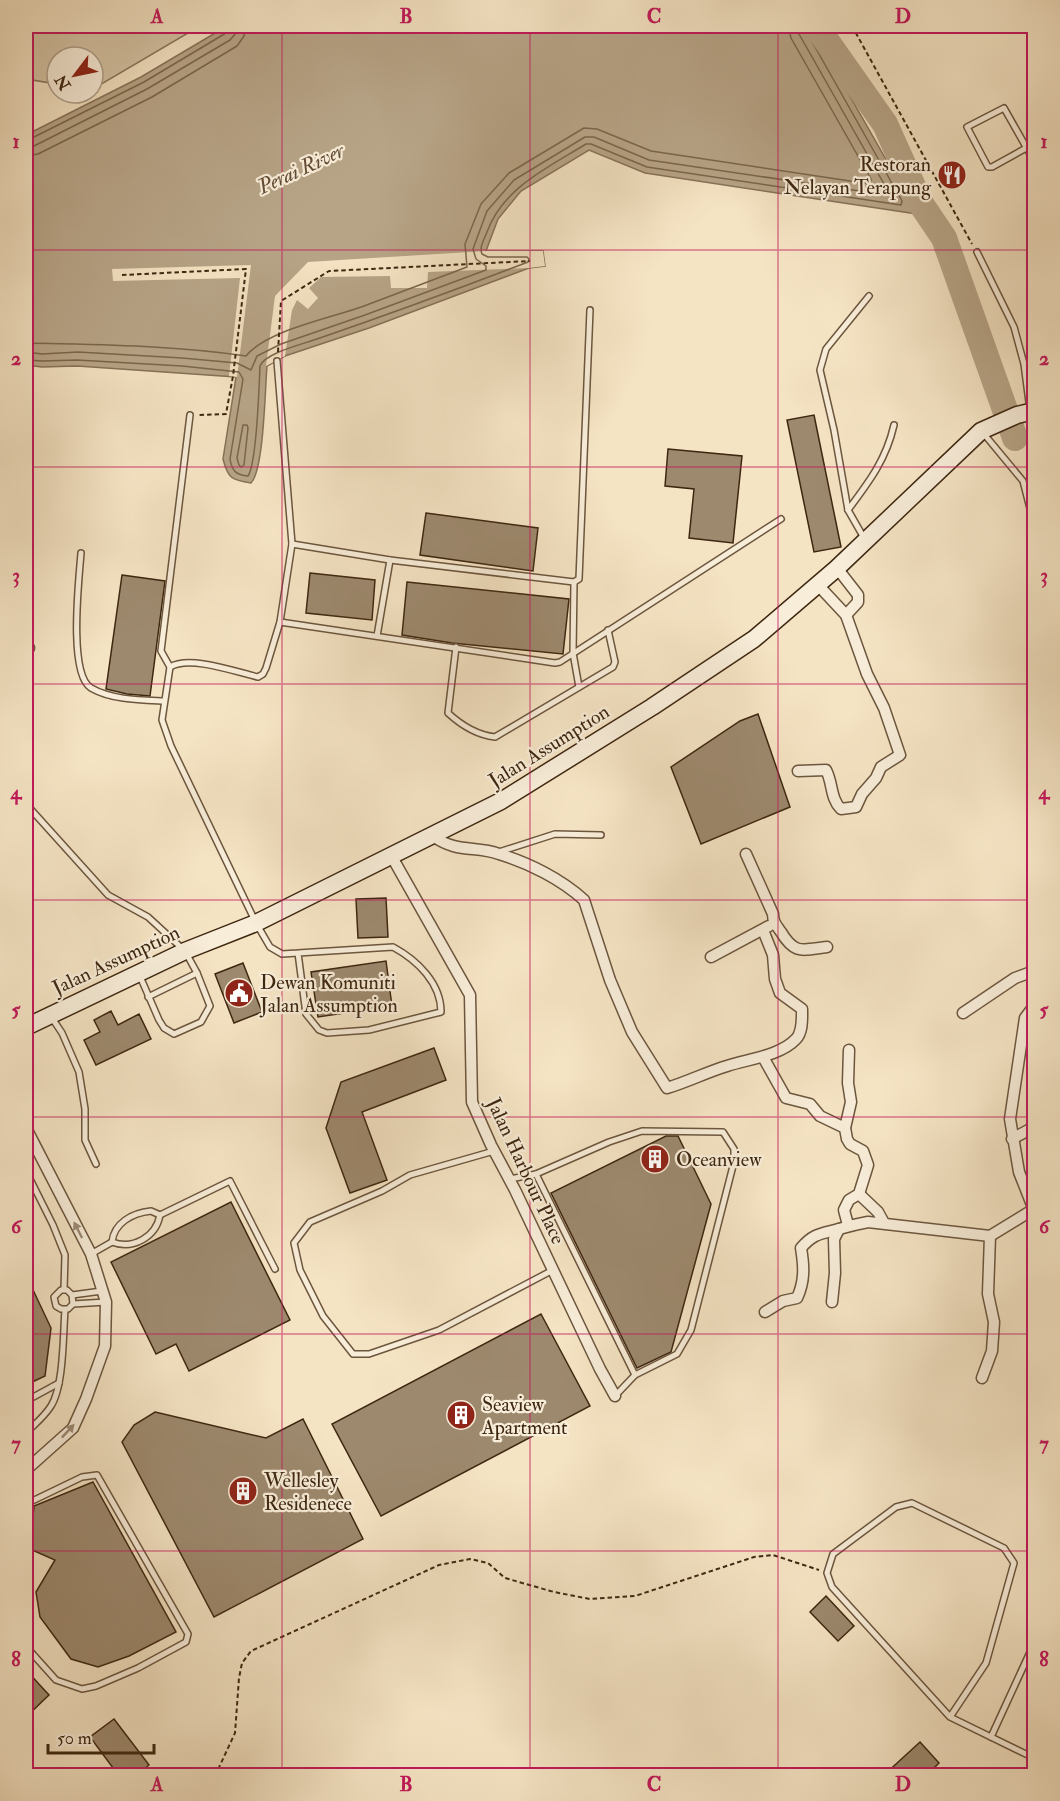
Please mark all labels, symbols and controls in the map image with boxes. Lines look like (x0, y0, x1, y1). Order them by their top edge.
text: A (150, 4, 164, 29)
text: B (399, 4, 413, 29)
text: C (647, 4, 661, 29)
text: D (895, 4, 911, 29)
north arrow (45, 45, 105, 105)
text: N (50, 70, 76, 95)
text: 1 (12, 129, 20, 154)
text: 1 (1040, 129, 1048, 154)
water label: Perai River (252, 137, 350, 201)
place label: Restoran Nelayan Terapung (784, 152, 932, 201)
restaurant icon: Restoran Nelayan Terapung (936, 159, 968, 191)
text: 2 (11, 346, 21, 371)
text: 2 (1039, 346, 1049, 371)
text: 3 (12, 563, 20, 588)
text: 3 (1040, 563, 1048, 588)
street label: Jalan Assumption (483, 699, 615, 794)
text: 4 (10, 780, 23, 805)
text: 4 (1038, 780, 1051, 805)
street label: Jalan Assumption (47, 920, 184, 1002)
place label: Dewan Komuniti Jalan Assumption (259, 970, 398, 1019)
public building icon: Dewan Komuniti Jalan Assumption (223, 977, 255, 1009)
text: 5 (12, 997, 22, 1022)
text: 5 (1040, 997, 1050, 1022)
street label: Jalan Harbour Place (481, 1093, 571, 1248)
building icon: Oceanview (639, 1143, 671, 1175)
place label: Oceanview (676, 1147, 762, 1172)
text: 6 (11, 1214, 23, 1239)
text: 6 (1039, 1214, 1051, 1239)
one-way arrow (73, 1221, 83, 1238)
place label: Seaview Apartment (481, 1392, 568, 1441)
building icon: Seaview Apartment (445, 1399, 477, 1431)
one-way arrow (61, 1423, 75, 1438)
text: 7 (11, 1431, 21, 1456)
text: 7 (1039, 1431, 1049, 1456)
place label: Wellesley Residenece (263, 1468, 352, 1516)
building icon: Wellesley Residenece (227, 1475, 259, 1507)
text: 8 (11, 1647, 21, 1672)
text: 8 (1039, 1647, 1049, 1672)
scale bar (48, 1717, 154, 1755)
text: 50 m (57, 1727, 92, 1750)
text: A (150, 1772, 164, 1797)
text: B (399, 1772, 413, 1797)
text: C (647, 1772, 661, 1797)
text: D (895, 1772, 911, 1797)

